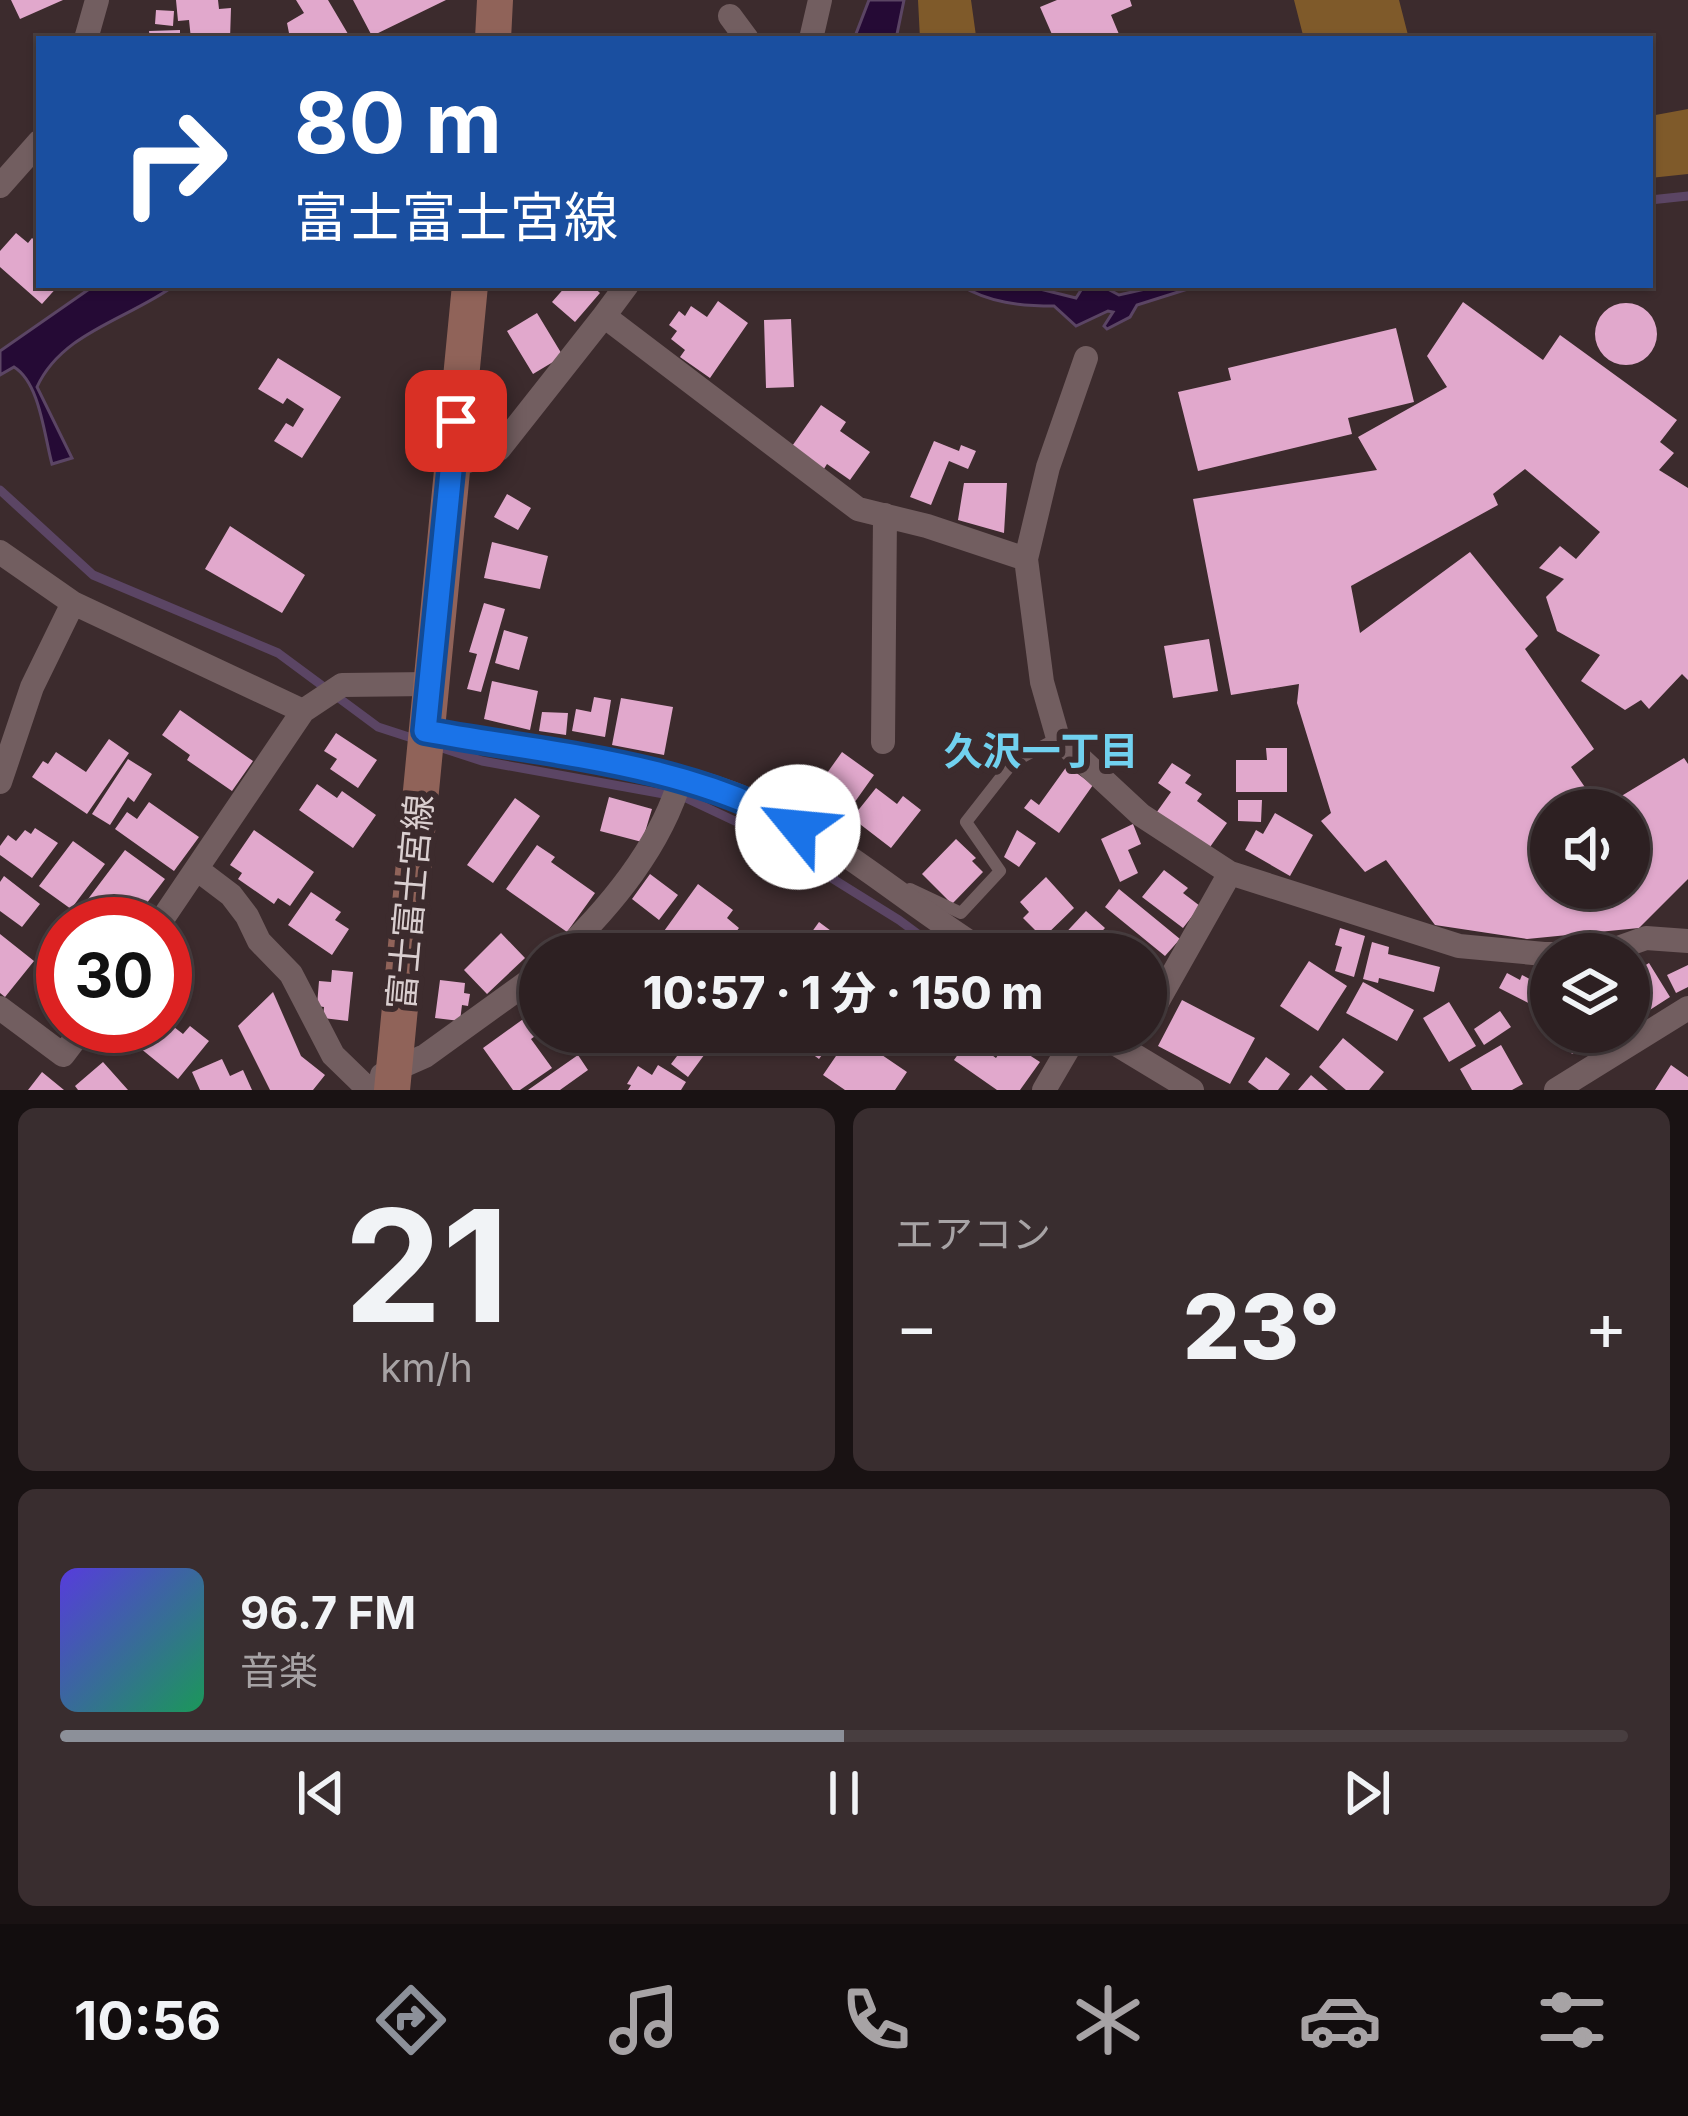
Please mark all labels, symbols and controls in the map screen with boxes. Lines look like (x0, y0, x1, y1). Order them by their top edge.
text: 80 m (294, 72, 502, 173)
icon: right (96, 84, 252, 240)
text: 富士富士宮線 (294, 185, 618, 250)
pin (405, 370, 507, 472)
icon: arrive (423, 388, 489, 454)
district label: 久沢一丁目 (943, 727, 1139, 774)
position arrow (735, 764, 861, 890)
map controls (1530, 789, 1650, 1053)
button: sound (1530, 789, 1650, 909)
street label: 富士富士宮線 (379, 792, 441, 1012)
speed limit sign: 30 (36, 897, 192, 1053)
button: layers (1530, 933, 1650, 1053)
text: 10:57 · 1 分 · 150 m (643, 965, 1043, 1020)
text: 21 (344, 1171, 509, 1360)
text: エアコン (895, 1210, 1051, 1257)
text: 23° (1183, 1272, 1340, 1381)
text: − (895, 1286, 939, 1366)
text: + (1584, 1286, 1628, 1366)
text: km/h (380, 1344, 473, 1391)
text: 96.7 FM (240, 1585, 416, 1640)
text: 音楽 (240, 1647, 318, 1694)
icon: previous (288, 1760, 354, 1826)
icon: pause (811, 1760, 877, 1826)
icon: next (1334, 1760, 1400, 1826)
icon: directions (369, 1978, 453, 2062)
icon: music (602, 1978, 686, 2062)
icon: phone (834, 1978, 918, 2062)
icon: climate (1066, 1978, 1150, 2062)
icon: car (1298, 1978, 1382, 2062)
icon: filters (1530, 1978, 1614, 2062)
text: 10:56 (74, 1988, 221, 2053)

